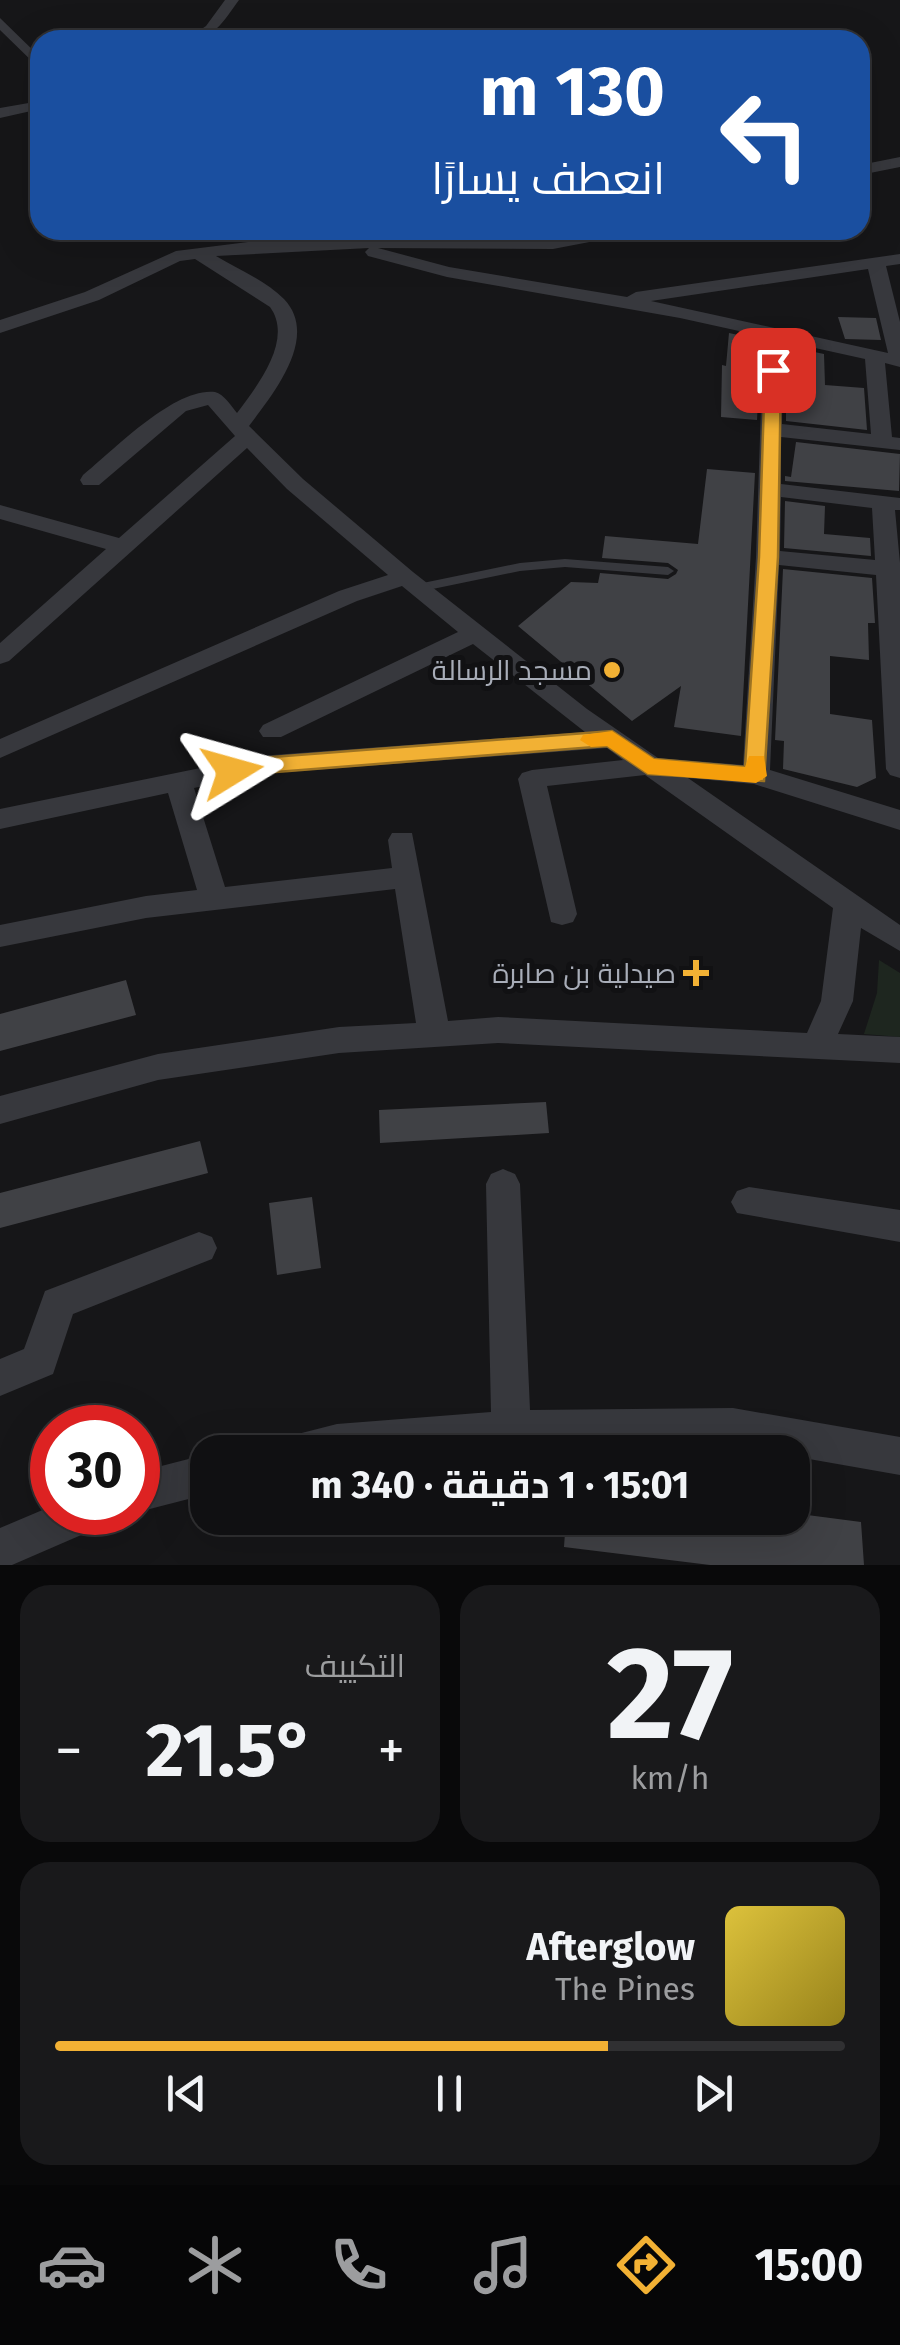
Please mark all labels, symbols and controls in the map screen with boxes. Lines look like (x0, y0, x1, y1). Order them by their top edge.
text: 130 m (479, 50, 665, 134)
icon: left (700, 70, 830, 200)
text: انعطف يسارًا (431, 152, 665, 206)
pin (731, 328, 816, 413)
icon: arrive (746, 343, 801, 398)
place label: مسجد الرسالة (432, 654, 592, 687)
marker: مسجد الرسالة (601, 659, 623, 681)
position arrow (180, 719, 284, 823)
place label: صيدلية بن صابرة (492, 957, 676, 990)
marker: صيدلية بن صابرة (685, 962, 707, 984)
speed limit sign: 30 (30, 1405, 160, 1535)
text: 15:01 · 1 دقيقة · 340 m (310, 1462, 690, 1508)
text: 27 (607, 1616, 733, 1772)
text: التكييف (305, 1647, 405, 1685)
text: 21.5° (145, 1706, 315, 1796)
text: − (55, 1718, 83, 1784)
text: + (378, 1718, 405, 1784)
text: km/h (630, 1759, 710, 1797)
text: Afterglow (527, 1924, 695, 1970)
text: The Pines (555, 1970, 695, 2008)
icon: previous (159, 2066, 214, 2121)
icon: pause (422, 2066, 477, 2121)
icon: next (686, 2066, 741, 2121)
icon: car (37, 2230, 107, 2300)
icon: climate (180, 2230, 250, 2300)
icon: phone (324, 2230, 394, 2300)
icon: music (468, 2230, 538, 2300)
icon: directions (611, 2230, 681, 2300)
text: 15:00 (755, 2238, 863, 2292)

